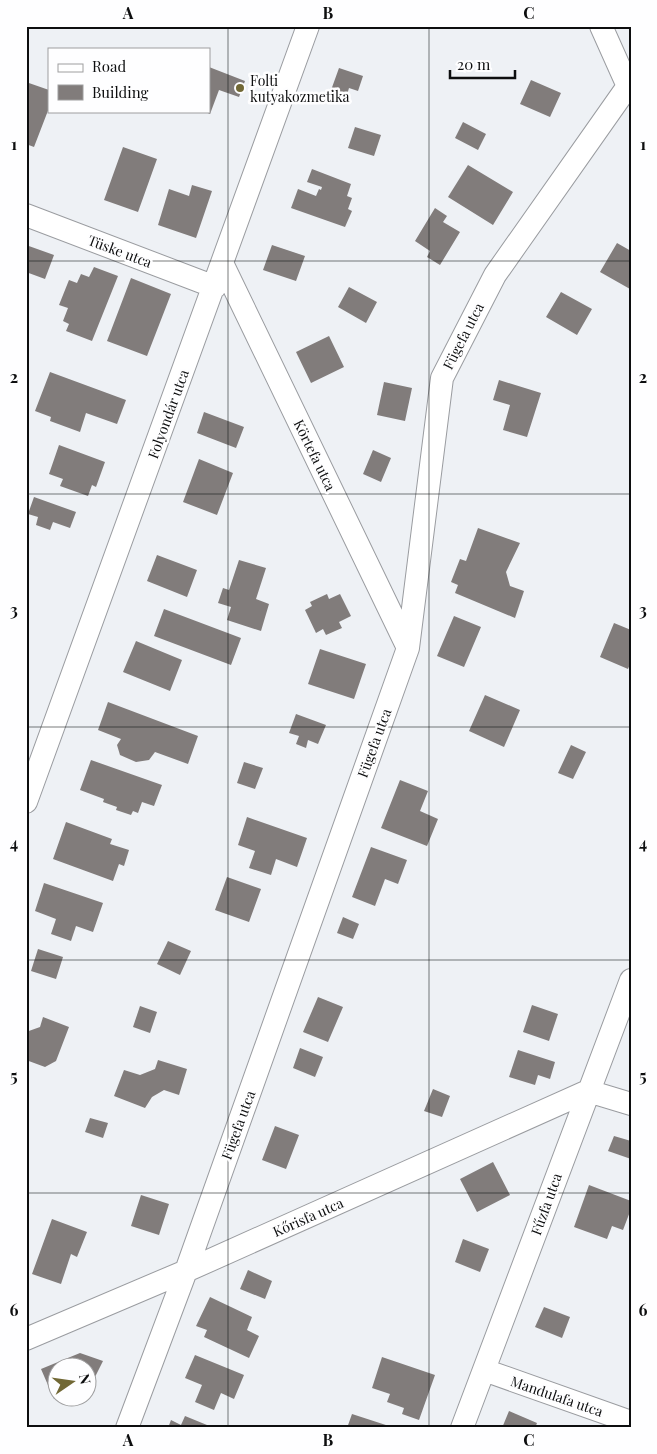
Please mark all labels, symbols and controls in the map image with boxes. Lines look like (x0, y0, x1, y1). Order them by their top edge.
text: A (122, 2, 134, 23)
text: B (323, 2, 334, 23)
text: C (523, 2, 535, 23)
legend (48, 48, 210, 112)
scale bar (450, 48, 514, 80)
text: 20 m (457, 54, 491, 74)
text: Road (92, 56, 126, 76)
place label: Folti kutyakozmetika (250, 71, 350, 106)
text: Building (92, 82, 149, 102)
marker: Folti kutyakozmetika (234, 82, 246, 94)
text: 1 (11, 133, 17, 154)
text: 1 (640, 133, 646, 154)
street label: Tüske utca (85, 230, 155, 272)
street label: Fügefa utca (438, 299, 488, 373)
text: 2 (10, 366, 18, 387)
text: 2 (639, 366, 647, 387)
street label: Folyondár utca (143, 367, 193, 461)
street label: Körtefa utca (290, 416, 340, 494)
text: 3 (10, 599, 18, 620)
text: 3 (639, 599, 647, 620)
street label: Fügefa utca (353, 706, 395, 780)
text: 4 (10, 832, 18, 853)
text: 4 (639, 832, 647, 853)
text: 5 (10, 1065, 18, 1086)
text: 5 (639, 1065, 647, 1086)
street label: Fügefa utca (217, 1088, 259, 1162)
street label: Fűzfa utca (526, 1170, 566, 1238)
street label: Kőrisfa utca (270, 1193, 346, 1241)
text: 6 (10, 1299, 19, 1320)
text: 6 (639, 1299, 648, 1320)
north arrow (48, 1356, 98, 1406)
street label: Mandulafa utca (508, 1371, 606, 1421)
text: N (75, 1372, 96, 1386)
text: A (122, 1429, 134, 1450)
text: B (323, 1429, 334, 1450)
text: C (523, 1429, 535, 1450)

